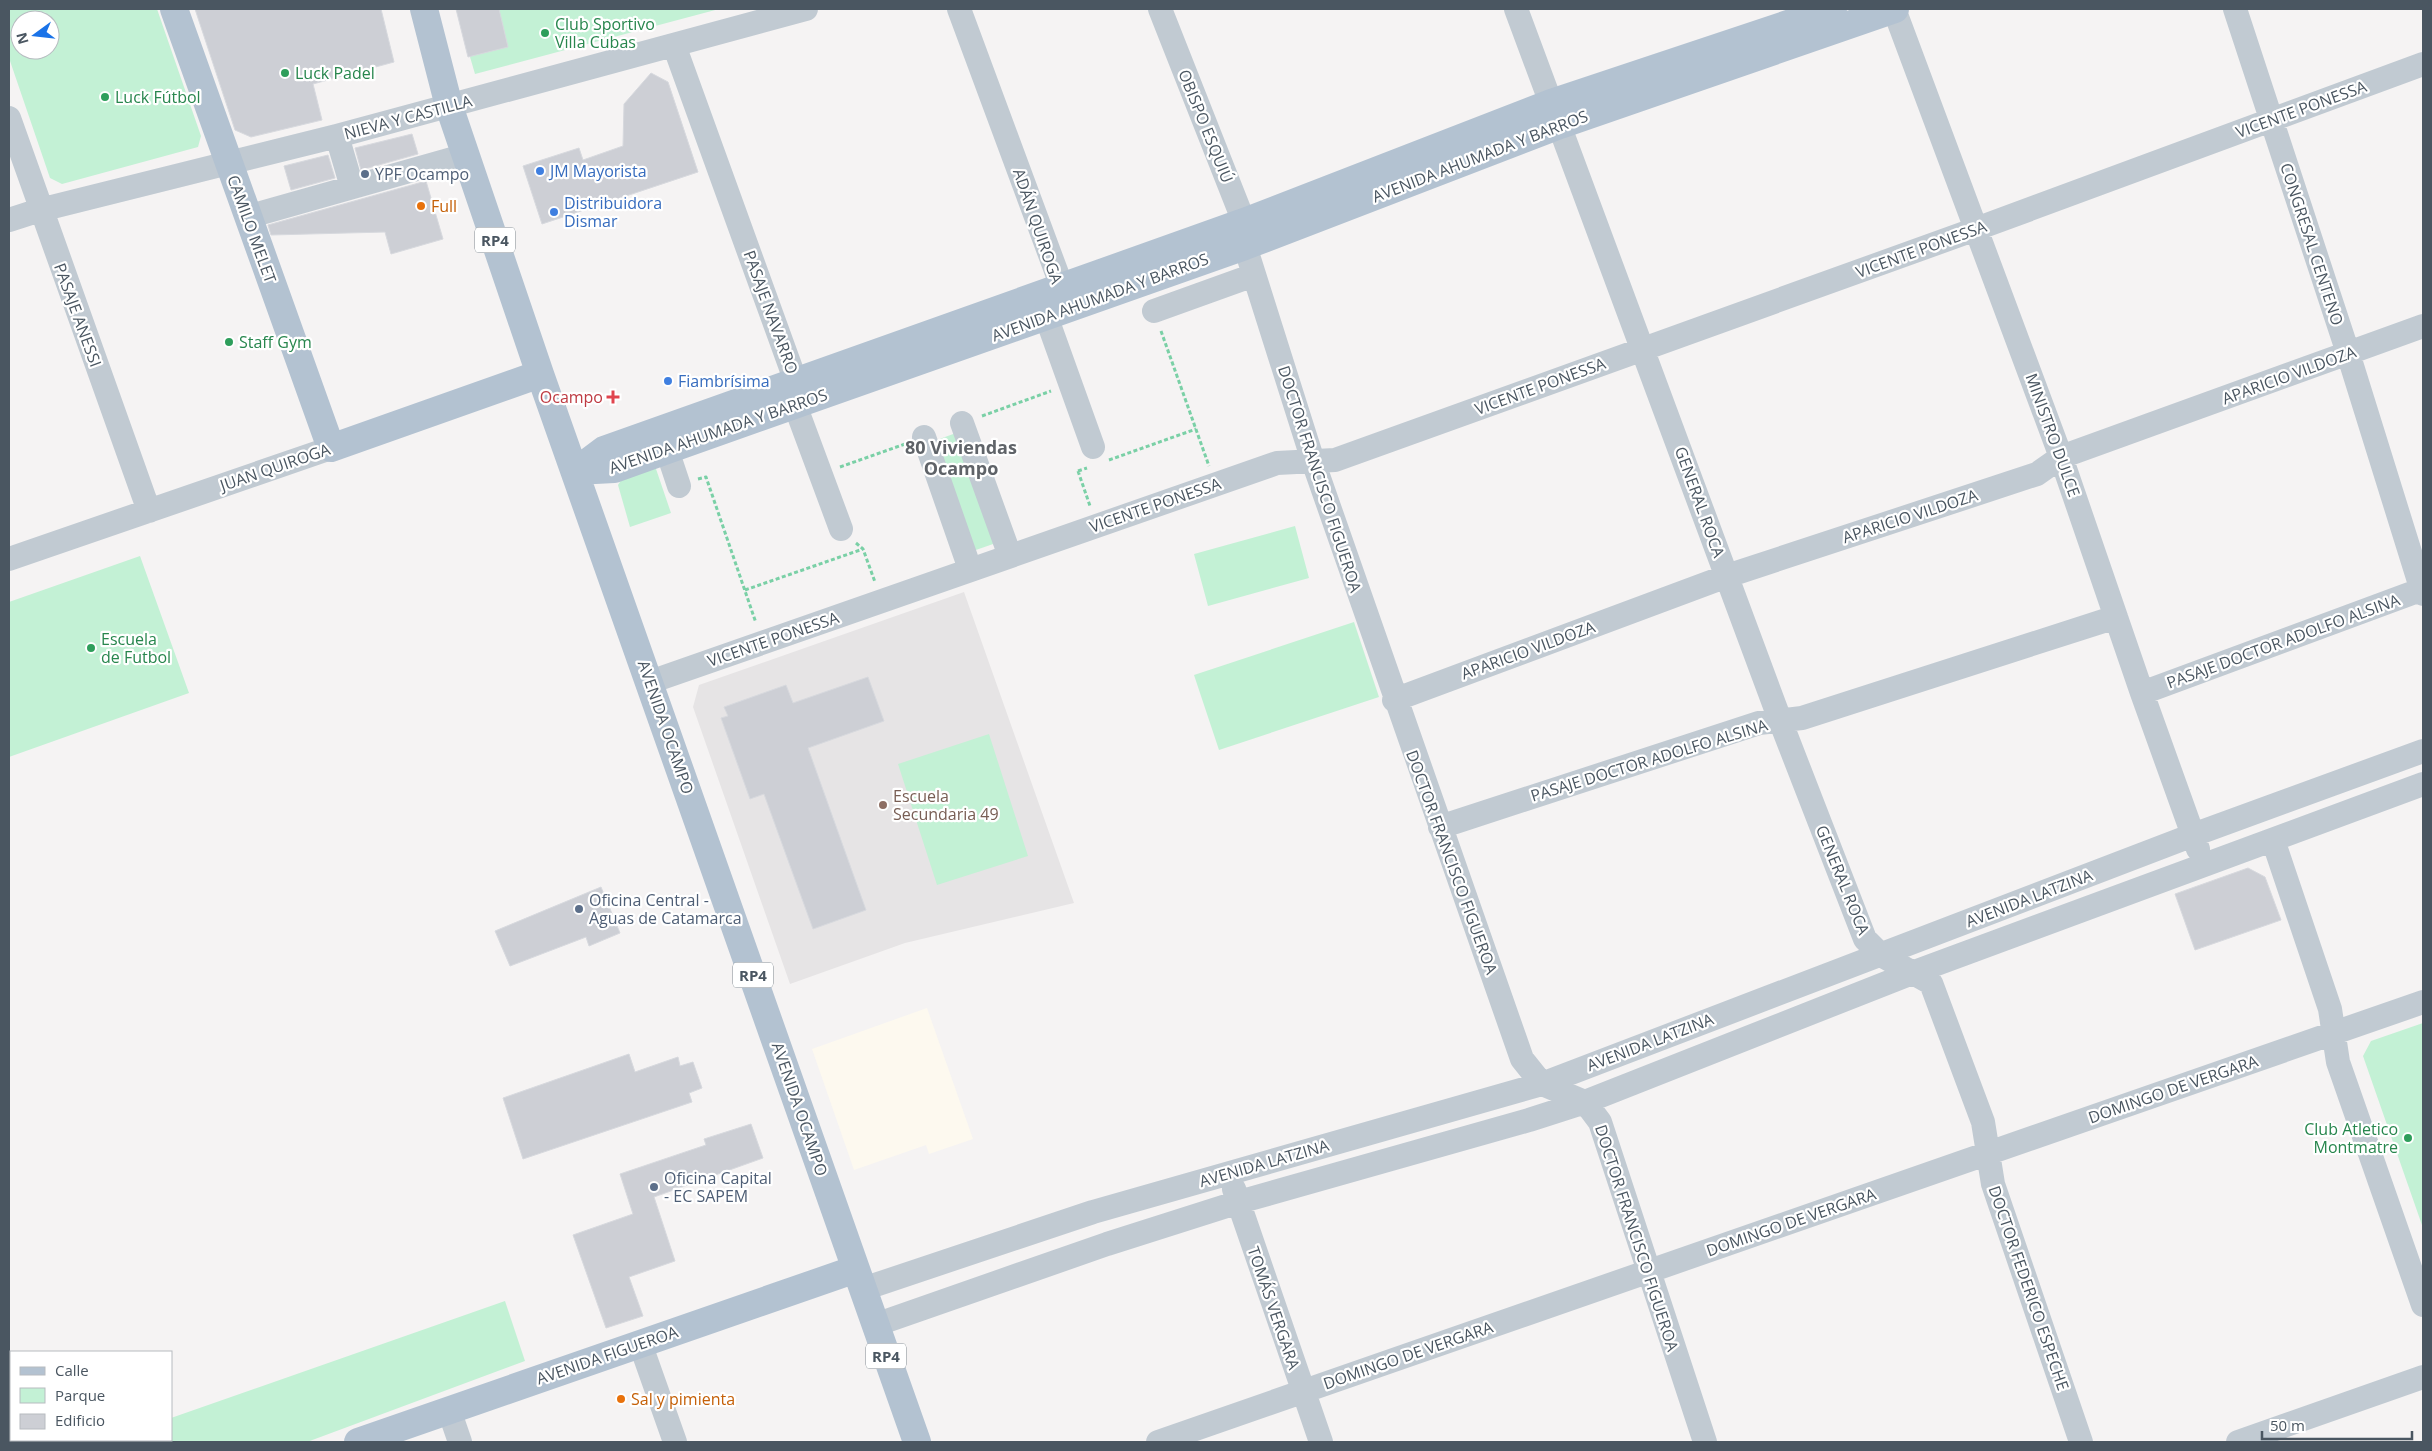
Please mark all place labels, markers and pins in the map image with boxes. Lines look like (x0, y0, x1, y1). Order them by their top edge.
place label: Club Sportivo Villa Cubas (555, 13, 655, 53)
marker: Club Sportivo Villa Cubas (539, 27, 551, 39)
place label: Luck Padel (295, 62, 375, 84)
marker: Luck Padel (279, 67, 291, 79)
place label: Luck Fútbol (115, 86, 201, 108)
marker: Luck Fútbol (99, 91, 111, 103)
place label: JM Mayorista (548, 160, 647, 182)
place label: YPF Ocampo (375, 163, 469, 185)
marker: JM Mayorista (534, 165, 546, 177)
marker: YPF Ocampo (359, 168, 371, 180)
place label: Distribuidora Dismar (564, 192, 662, 232)
place label: Full (431, 195, 457, 217)
marker: Full (415, 200, 427, 212)
marker: Distribuidora Dismar (548, 206, 560, 218)
place label: Staff Gym (239, 331, 312, 353)
marker: Staff Gym (223, 336, 235, 348)
place label: Fiambrísima (678, 370, 770, 392)
marker: Fiambrísima (662, 375, 674, 387)
place label: Ocampo (540, 386, 603, 408)
marker: Ocampo (607, 391, 619, 403)
place label: Escuela de Futbol (101, 628, 171, 668)
marker: Escuela de Futbol (85, 642, 97, 654)
place label: Escuela Secundaria 49 (893, 785, 999, 825)
marker: Escuela Secundaria 49 (877, 799, 889, 811)
place label: Oficina Central - Aguas de Catamarca (589, 889, 742, 929)
marker: Oficina Central - Aguas de Catamarca (573, 903, 585, 915)
place label: Club Atletico Montmatre (2304, 1118, 2398, 1158)
marker: Club Atletico Montmatre (2402, 1132, 2414, 1144)
place label: Oficina Capital - EC SAPEM (664, 1167, 772, 1207)
marker: Oficina Capital - EC SAPEM (648, 1181, 660, 1193)
place label: Sal y pimienta (631, 1388, 735, 1410)
marker: Sal y pimienta (615, 1393, 627, 1405)

